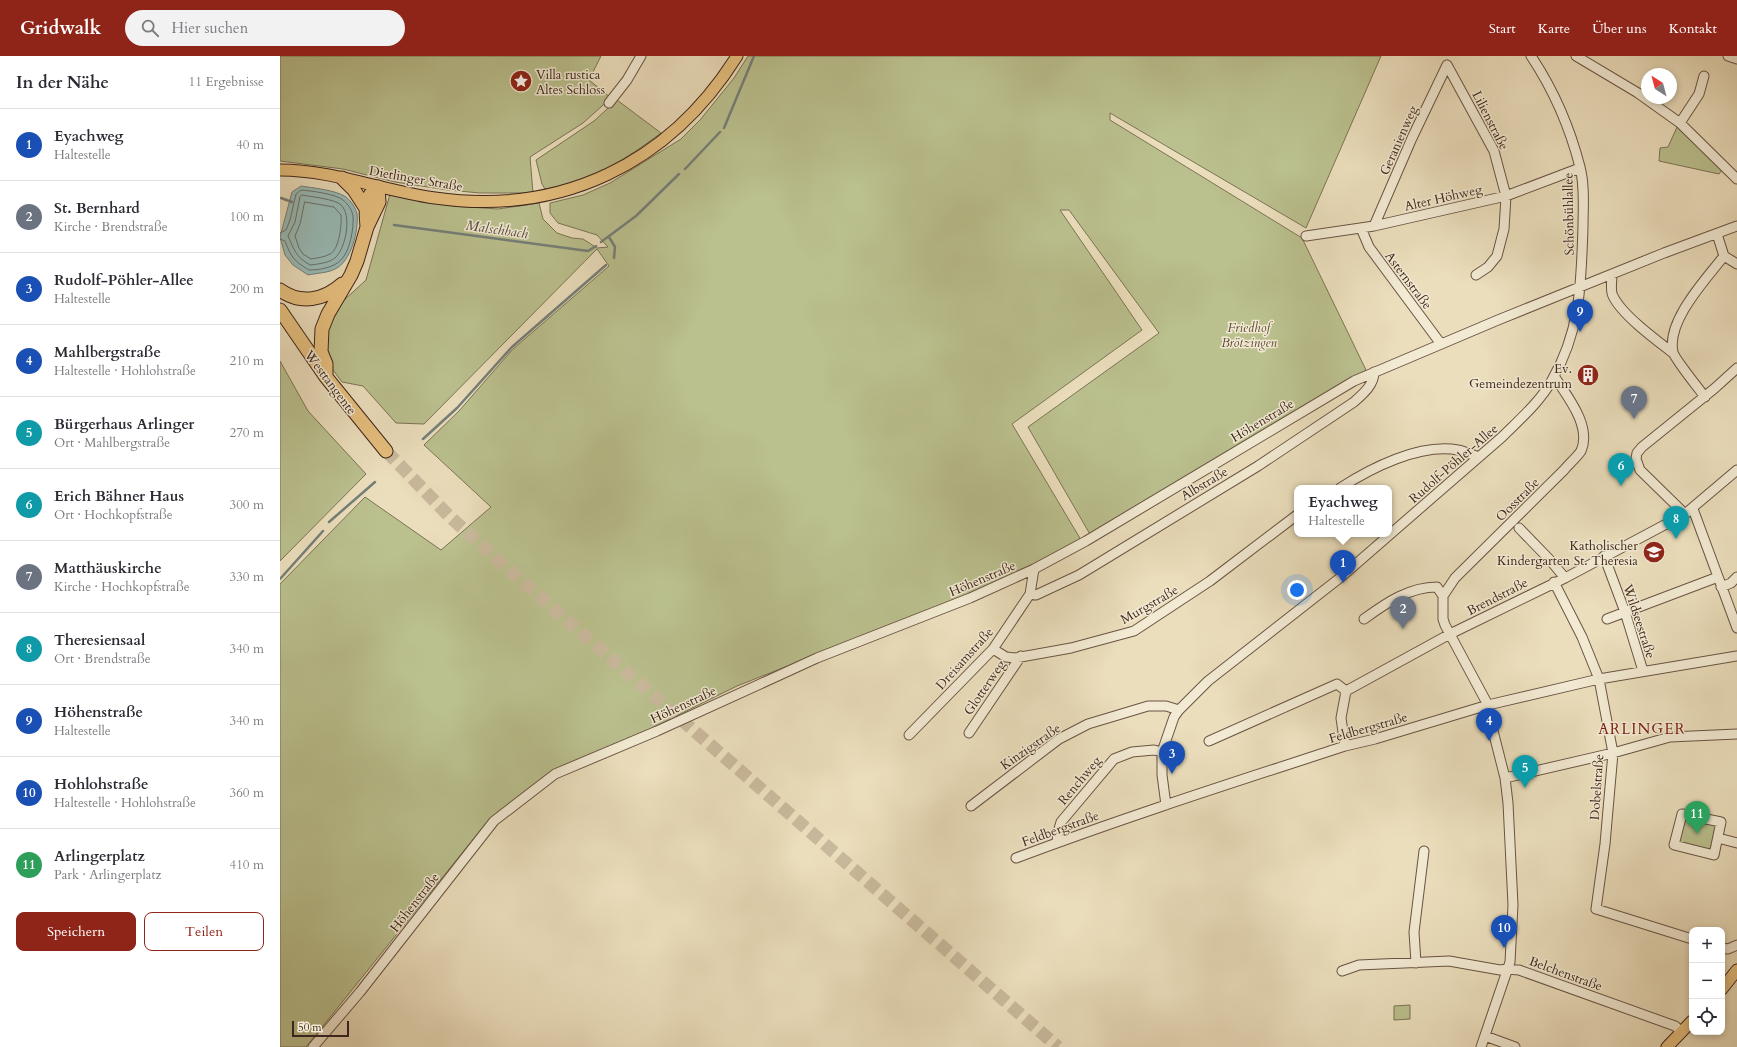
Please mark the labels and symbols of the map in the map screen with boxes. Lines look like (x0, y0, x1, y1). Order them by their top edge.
place label: Villa rustica Altes Schloss (536, 66, 605, 99)
place icon: Villa rustica Altes Schloss (508, 68, 534, 94)
north arrow (1641, 68, 1677, 104)
street label: Lilienstraße (1468, 88, 1513, 153)
street label: Geranienweg (1376, 102, 1423, 178)
street label: Dietlinger Straße (368, 162, 464, 196)
street label: Schönbühlallee (1559, 172, 1579, 255)
street label: Alter Höhweg (1402, 180, 1485, 216)
water label: Malschbach (464, 216, 530, 243)
street label: Asternstraße (1380, 248, 1436, 313)
pin: 9 (1567, 299, 1593, 332)
park label: Friedhof Brötzingen (1221, 319, 1277, 352)
street label: Westtangente (299, 346, 360, 419)
place label: Ev. Gemeindezentrum (1469, 360, 1572, 393)
building icon: Ev. Gemeindezentrum (1575, 362, 1601, 388)
pin: 7 (1621, 386, 1647, 419)
street label: Höhenstraße (1228, 395, 1298, 447)
street label: Rudolf-Pöhler-Allee (1405, 420, 1502, 507)
pin: 6 (1608, 453, 1634, 486)
street label: Albstraße (1178, 463, 1232, 505)
street label: Oosstraße (1492, 474, 1544, 526)
pin: 8 (1663, 506, 1689, 539)
place label: Katholischer Kindergarten St. Theresia (1497, 537, 1638, 570)
school or university icon: Katholischer Kindergarten St. Theresia (1641, 539, 1667, 565)
pin: 1 (1330, 550, 1356, 583)
street label: Höhenstraße (946, 557, 1019, 601)
street label: Brendstraße (1464, 574, 1531, 620)
your location (1287, 580, 1307, 600)
street label: Murgstraße (1117, 581, 1182, 629)
street label: Wildseestraße (1618, 581, 1660, 661)
pin: 2 (1390, 596, 1416, 629)
street label: Dreisamstraße (932, 623, 998, 694)
street label: Glotterweg (960, 656, 1010, 719)
street label: Höhenstraße (648, 682, 719, 728)
street label: Feldbergstraße (1327, 708, 1410, 748)
pin: 4 (1476, 708, 1502, 741)
street label: Kinzigstraße (997, 719, 1064, 774)
district label: ARLINGER (1598, 719, 1686, 739)
pin: 3 (1159, 741, 1185, 774)
street label: Renchweg (1054, 752, 1106, 809)
street label: Dobelstraße (1586, 753, 1608, 821)
pin: 5 (1512, 755, 1538, 788)
pin: 11 (1684, 801, 1710, 834)
street label: Feldbergstraße (1019, 807, 1102, 851)
street label: Höhenstraße (386, 869, 444, 936)
pin: 10 (1491, 915, 1517, 948)
street label: Belchenstraße (1526, 952, 1605, 996)
scale bar (292, 1019, 349, 1038)

